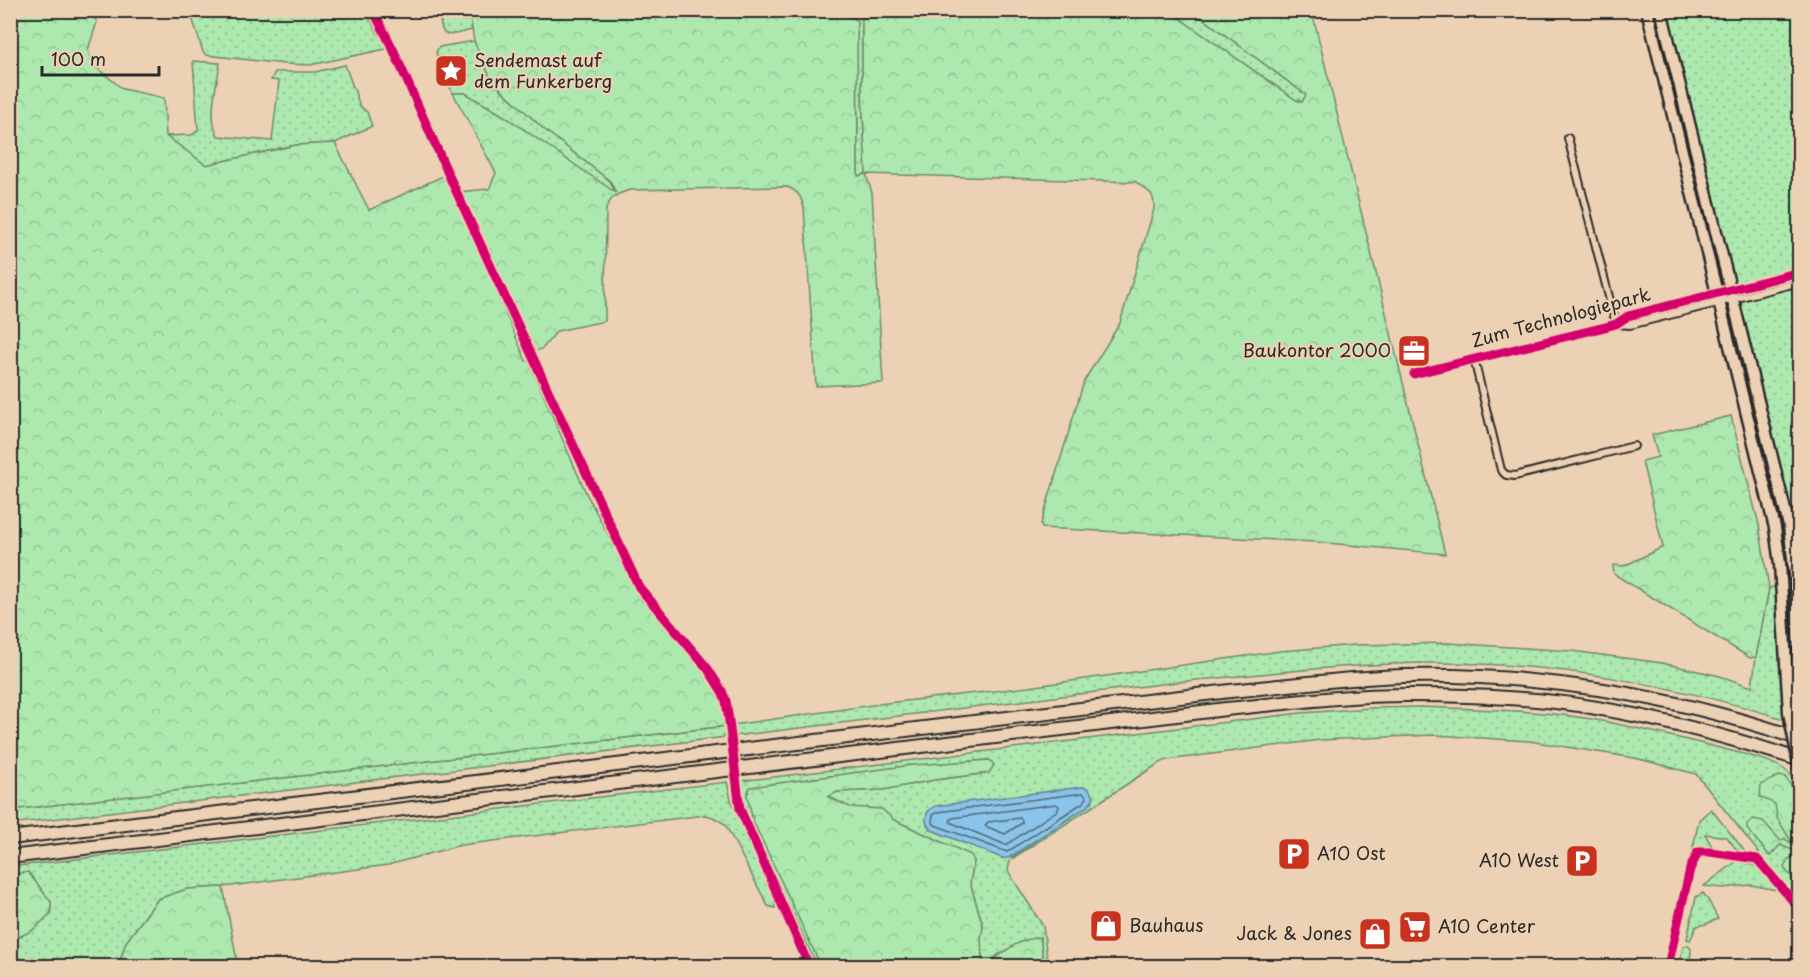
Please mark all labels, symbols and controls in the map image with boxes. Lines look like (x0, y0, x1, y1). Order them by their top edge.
scale bar (42, 39, 159, 77)
text: 100 m (51, 45, 106, 72)
place label: Sendemast auf dem Funkerberg (474, 46, 612, 94)
place icon: Sendemast auf dem Funkerberg (433, 53, 469, 89)
street label: Zum Technologiepark (1468, 280, 1653, 353)
office icon: Baukontor 2000 (1396, 333, 1432, 369)
place label: Baukontor 2000 (1243, 336, 1391, 363)
parking icon: A10 Ost (1276, 836, 1312, 872)
place label: A10 Ost (1317, 839, 1386, 866)
parking icon: A10 West (1564, 843, 1600, 879)
place label: A10 West (1479, 846, 1559, 873)
shop icon: Bauhaus (1088, 908, 1124, 944)
supermarket icon: A10 Center (1397, 909, 1433, 945)
place label: Bauhaus (1129, 911, 1203, 938)
place label: A10 Center (1438, 912, 1536, 939)
shop icon: Jack & Jones (1357, 916, 1393, 952)
place label: Jack & Jones (1236, 919, 1352, 946)

